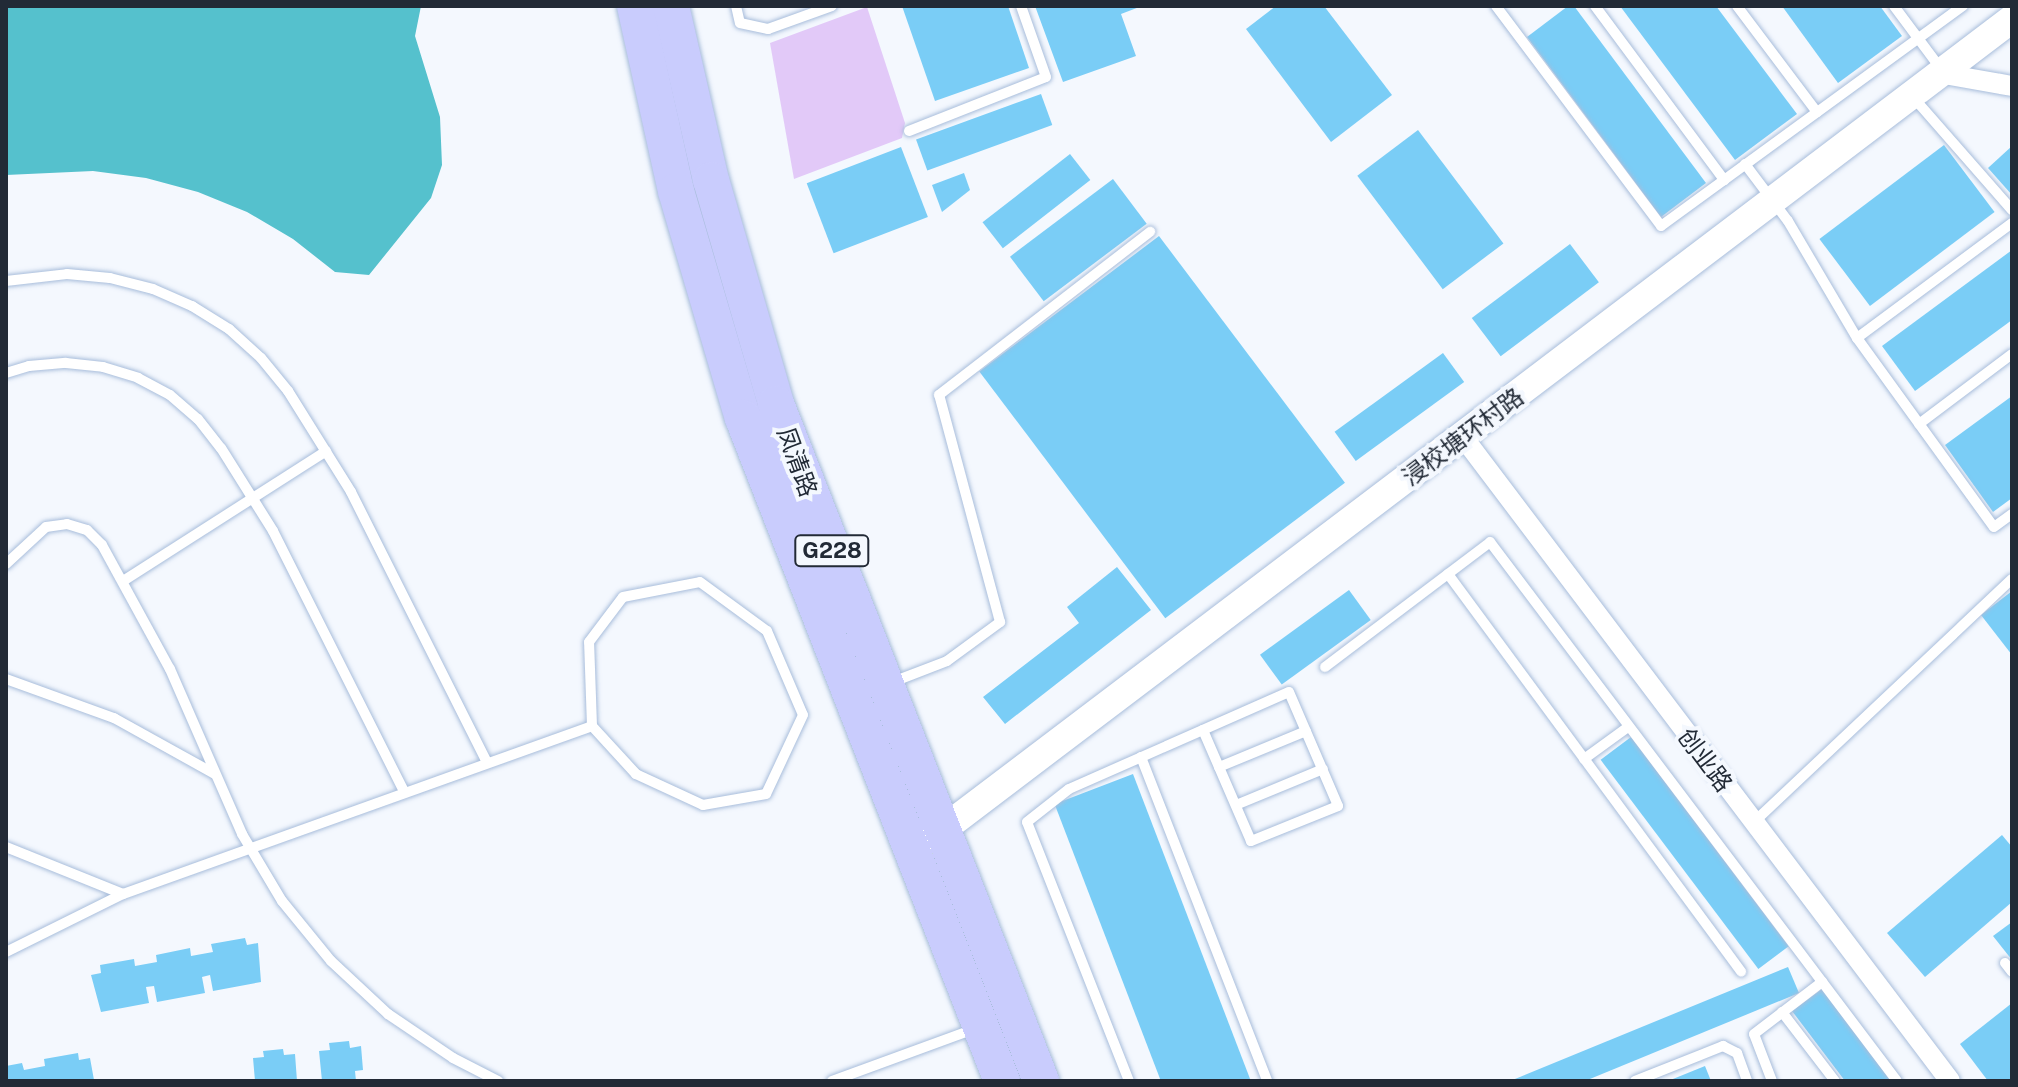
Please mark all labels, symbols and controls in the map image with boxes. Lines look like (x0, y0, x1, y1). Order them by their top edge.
street label: 浸校塘环村路 (1397, 382, 1529, 492)
street label: 凤清路 (771, 423, 823, 501)
road number: G228 (794, 533, 870, 569)
street label: 创业路 (1672, 723, 1738, 797)

